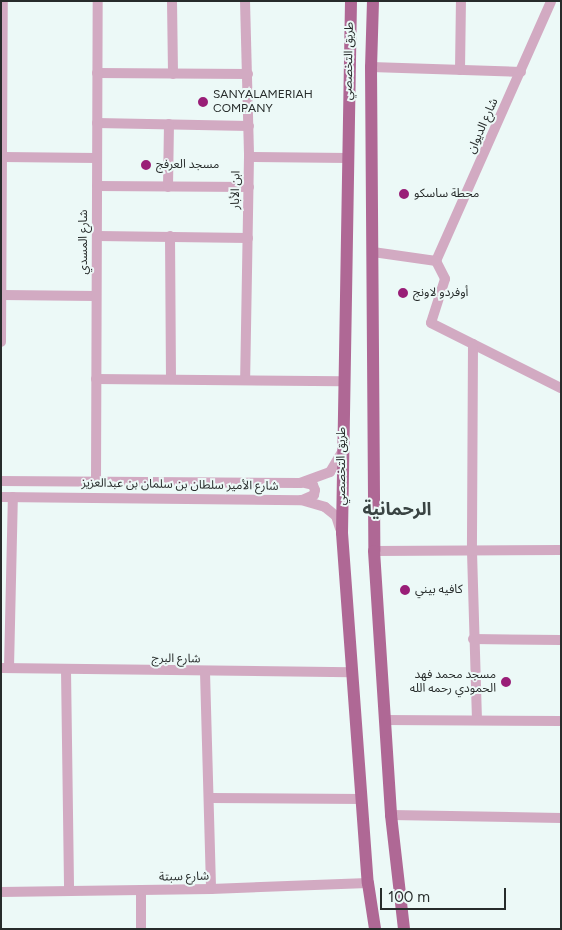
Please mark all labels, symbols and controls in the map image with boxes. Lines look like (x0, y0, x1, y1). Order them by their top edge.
street label: طريق التخصصي (341, 22, 357, 100)
place label: SANYALAMERIAH COMPANY (213, 88, 313, 116)
marker: SANYALAMERIAH COMPANY (197, 96, 209, 108)
street label: شارع الديوان (464, 96, 502, 156)
place label: مسجد العرفج (156, 158, 219, 172)
marker: مسجد العرفج (140, 159, 152, 171)
street label: ابن الأبار (228, 170, 244, 210)
place label: محطة ساسكو (414, 187, 479, 201)
marker: محطة ساسكو (398, 188, 410, 200)
street label: شارع المسدي (77, 210, 91, 274)
place label: أوفردو لاونج (413, 286, 468, 300)
marker: أوفردو لاونج (397, 287, 409, 299)
street label: طريق التخصصي (335, 427, 349, 505)
street label: شارع الأمير سلطان بن سلمان بن عبدالعزيز (81, 476, 279, 494)
district label: الرحمانية (363, 498, 431, 520)
place label: كافيه بيني (415, 583, 463, 597)
marker: كافيه بيني (399, 584, 411, 596)
street label: شارع البرج (151, 651, 201, 667)
place label: مسجد محمد فهد الحمودي رحمه الله (410, 668, 496, 696)
marker: مسجد محمد فهد الحمودي رحمه الله (500, 676, 512, 688)
street label: شارع سبتة (159, 869, 209, 885)
scale bar (382, 878, 508, 910)
text: 100 m (388, 888, 430, 906)

